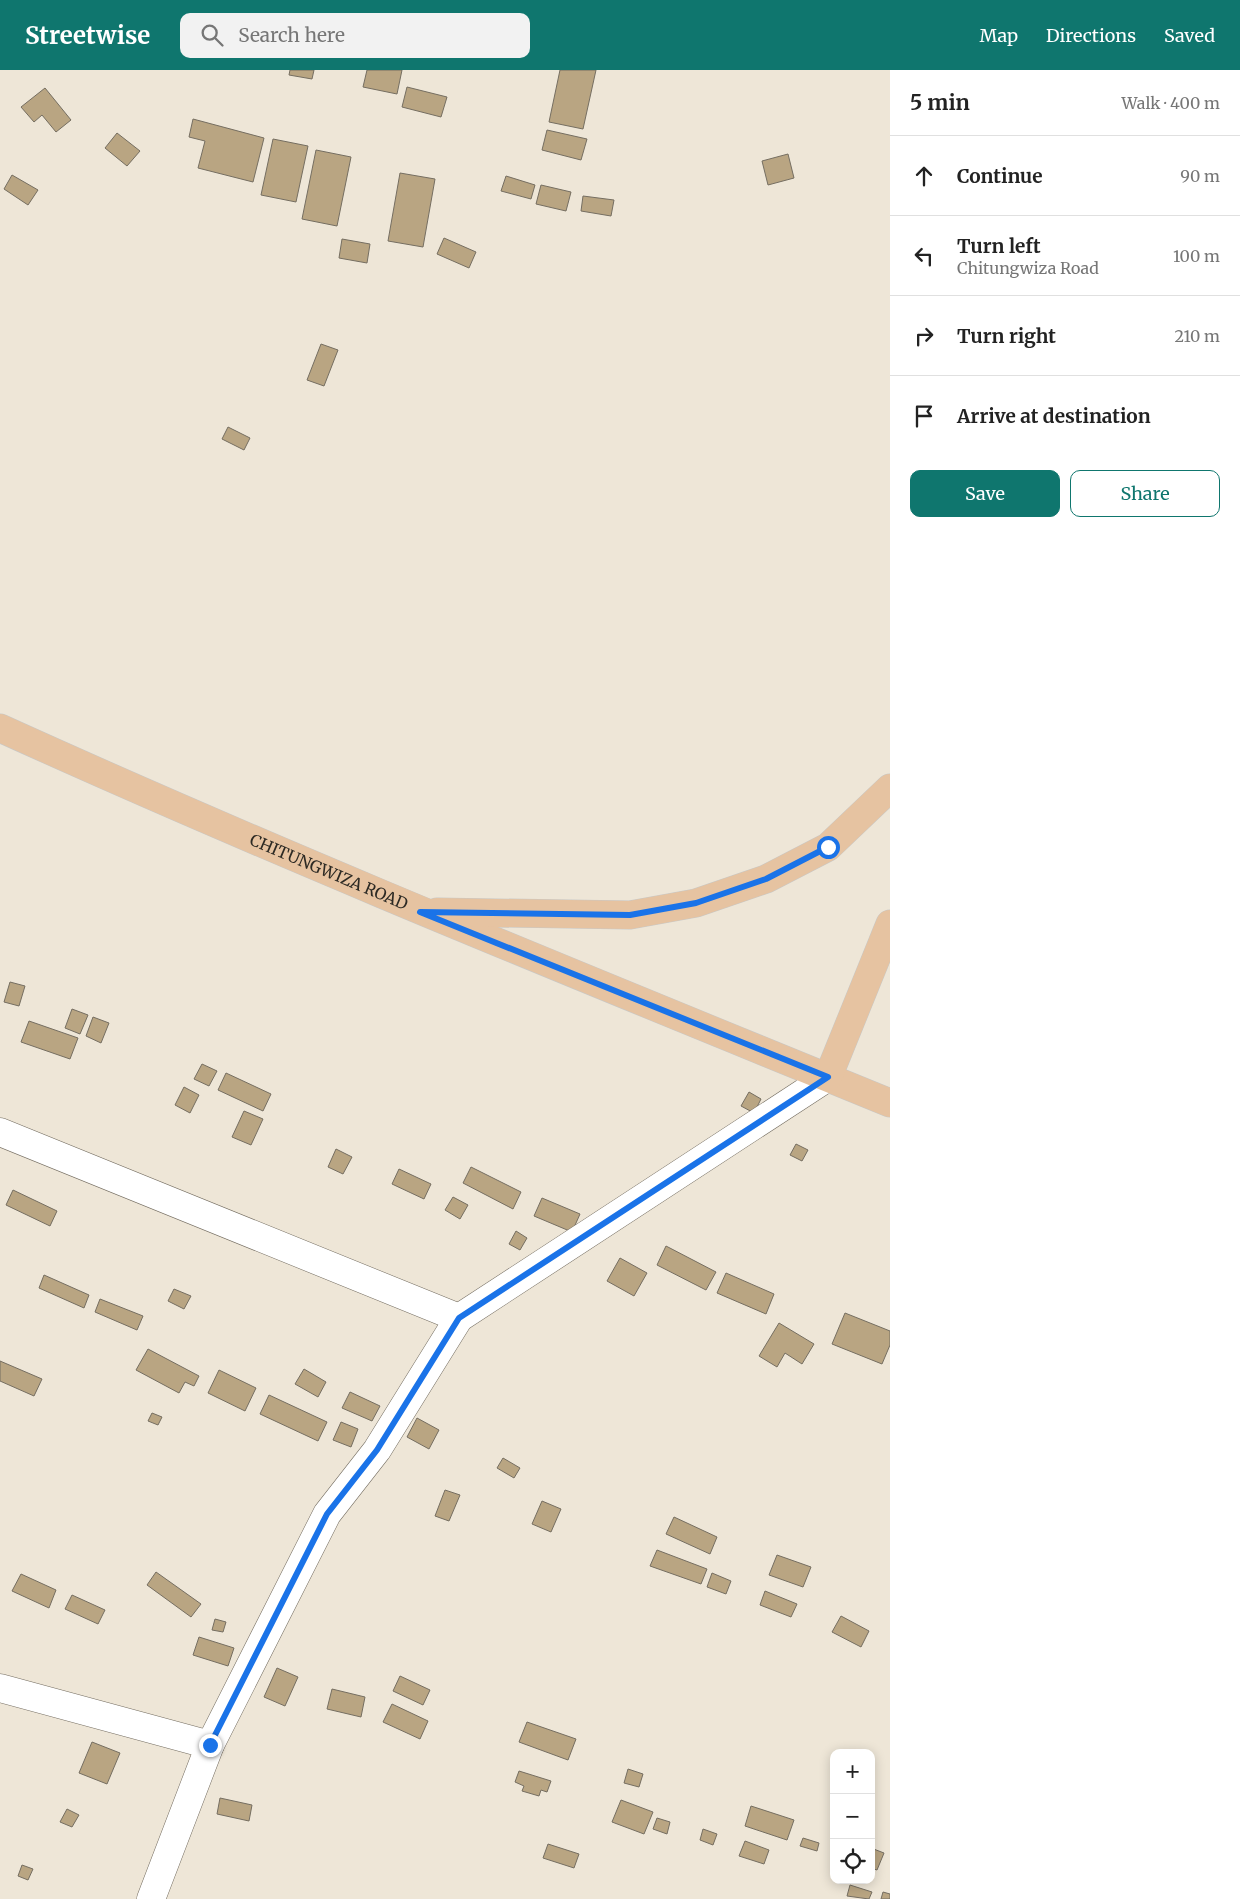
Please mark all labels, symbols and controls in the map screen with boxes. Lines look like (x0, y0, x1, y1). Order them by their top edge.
search box (180, 13, 530, 58)
text: Streetwise (25, 20, 150, 51)
icon: search (198, 21, 226, 49)
text: Search here (238, 23, 345, 47)
text: Map (980, 24, 1018, 47)
text: Directions (1046, 24, 1136, 47)
text: Saved (1164, 24, 1215, 47)
text: 5 min (910, 89, 970, 116)
text: Walk · 400 m (1121, 93, 1220, 113)
icon: ahead (910, 162, 938, 190)
text: Continue (957, 164, 1043, 188)
text: 90 m (1180, 166, 1220, 186)
text: Turn left (957, 234, 1041, 258)
icon: left (910, 242, 938, 270)
text: 100 m (1173, 246, 1220, 266)
text: Chitungwiza Road (957, 258, 1099, 278)
icon: right (910, 322, 938, 350)
text: Turn right (957, 324, 1056, 348)
text: 210 m (1175, 326, 1220, 346)
icon: arrive (910, 402, 938, 430)
text: Arrive at destination (957, 404, 1151, 428)
button: Save (910, 470, 1060, 517)
button: Share (1070, 470, 1220, 517)
street label: CHITUNGWIZA ROAD (247, 829, 411, 914)
route start (817, 836, 840, 859)
route end (199, 1734, 222, 1757)
map controls (830, 1749, 875, 1884)
button: + (830, 1749, 875, 1794)
button: − (830, 1794, 875, 1839)
button: locate (830, 1839, 875, 1884)

